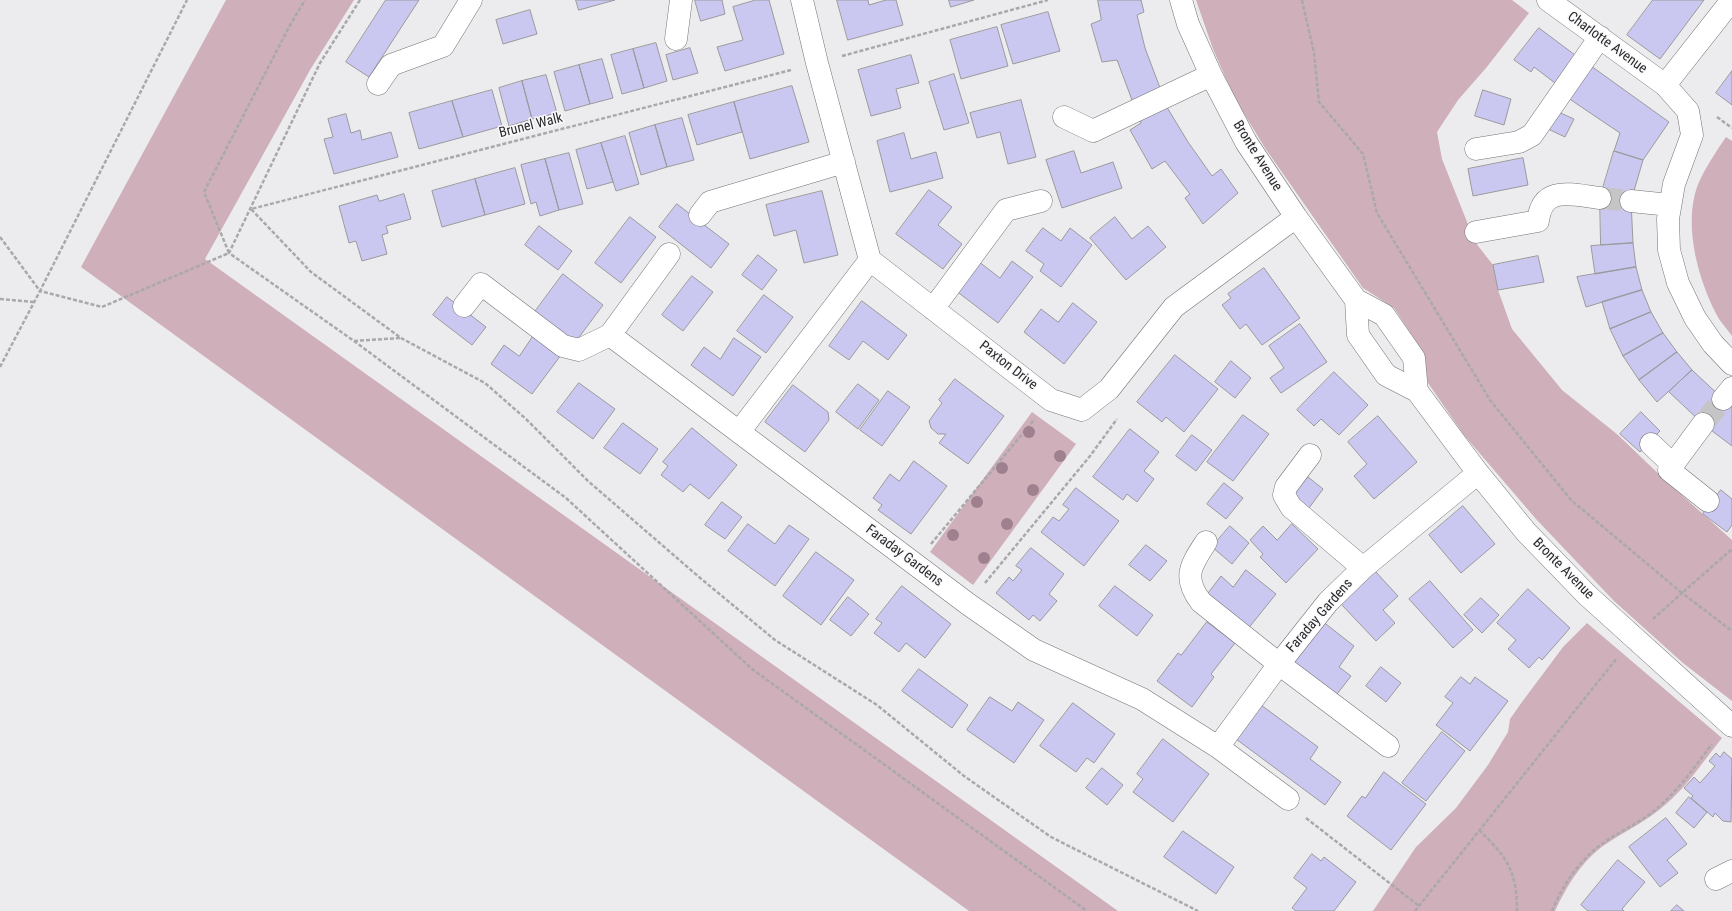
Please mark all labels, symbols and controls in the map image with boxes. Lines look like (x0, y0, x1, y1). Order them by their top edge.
street label: Charlotte Avenue (1564, 8, 1650, 78)
street label: Brunel Walk (497, 110, 565, 142)
street label: Bronte Avenue (1229, 118, 1285, 194)
street label: Paxton Drive (975, 338, 1041, 394)
street label: Faraday Gardens (862, 522, 946, 590)
street label: Bronte Avenue (1529, 535, 1597, 603)
street label: Faraday Gardens (1283, 576, 1357, 656)

